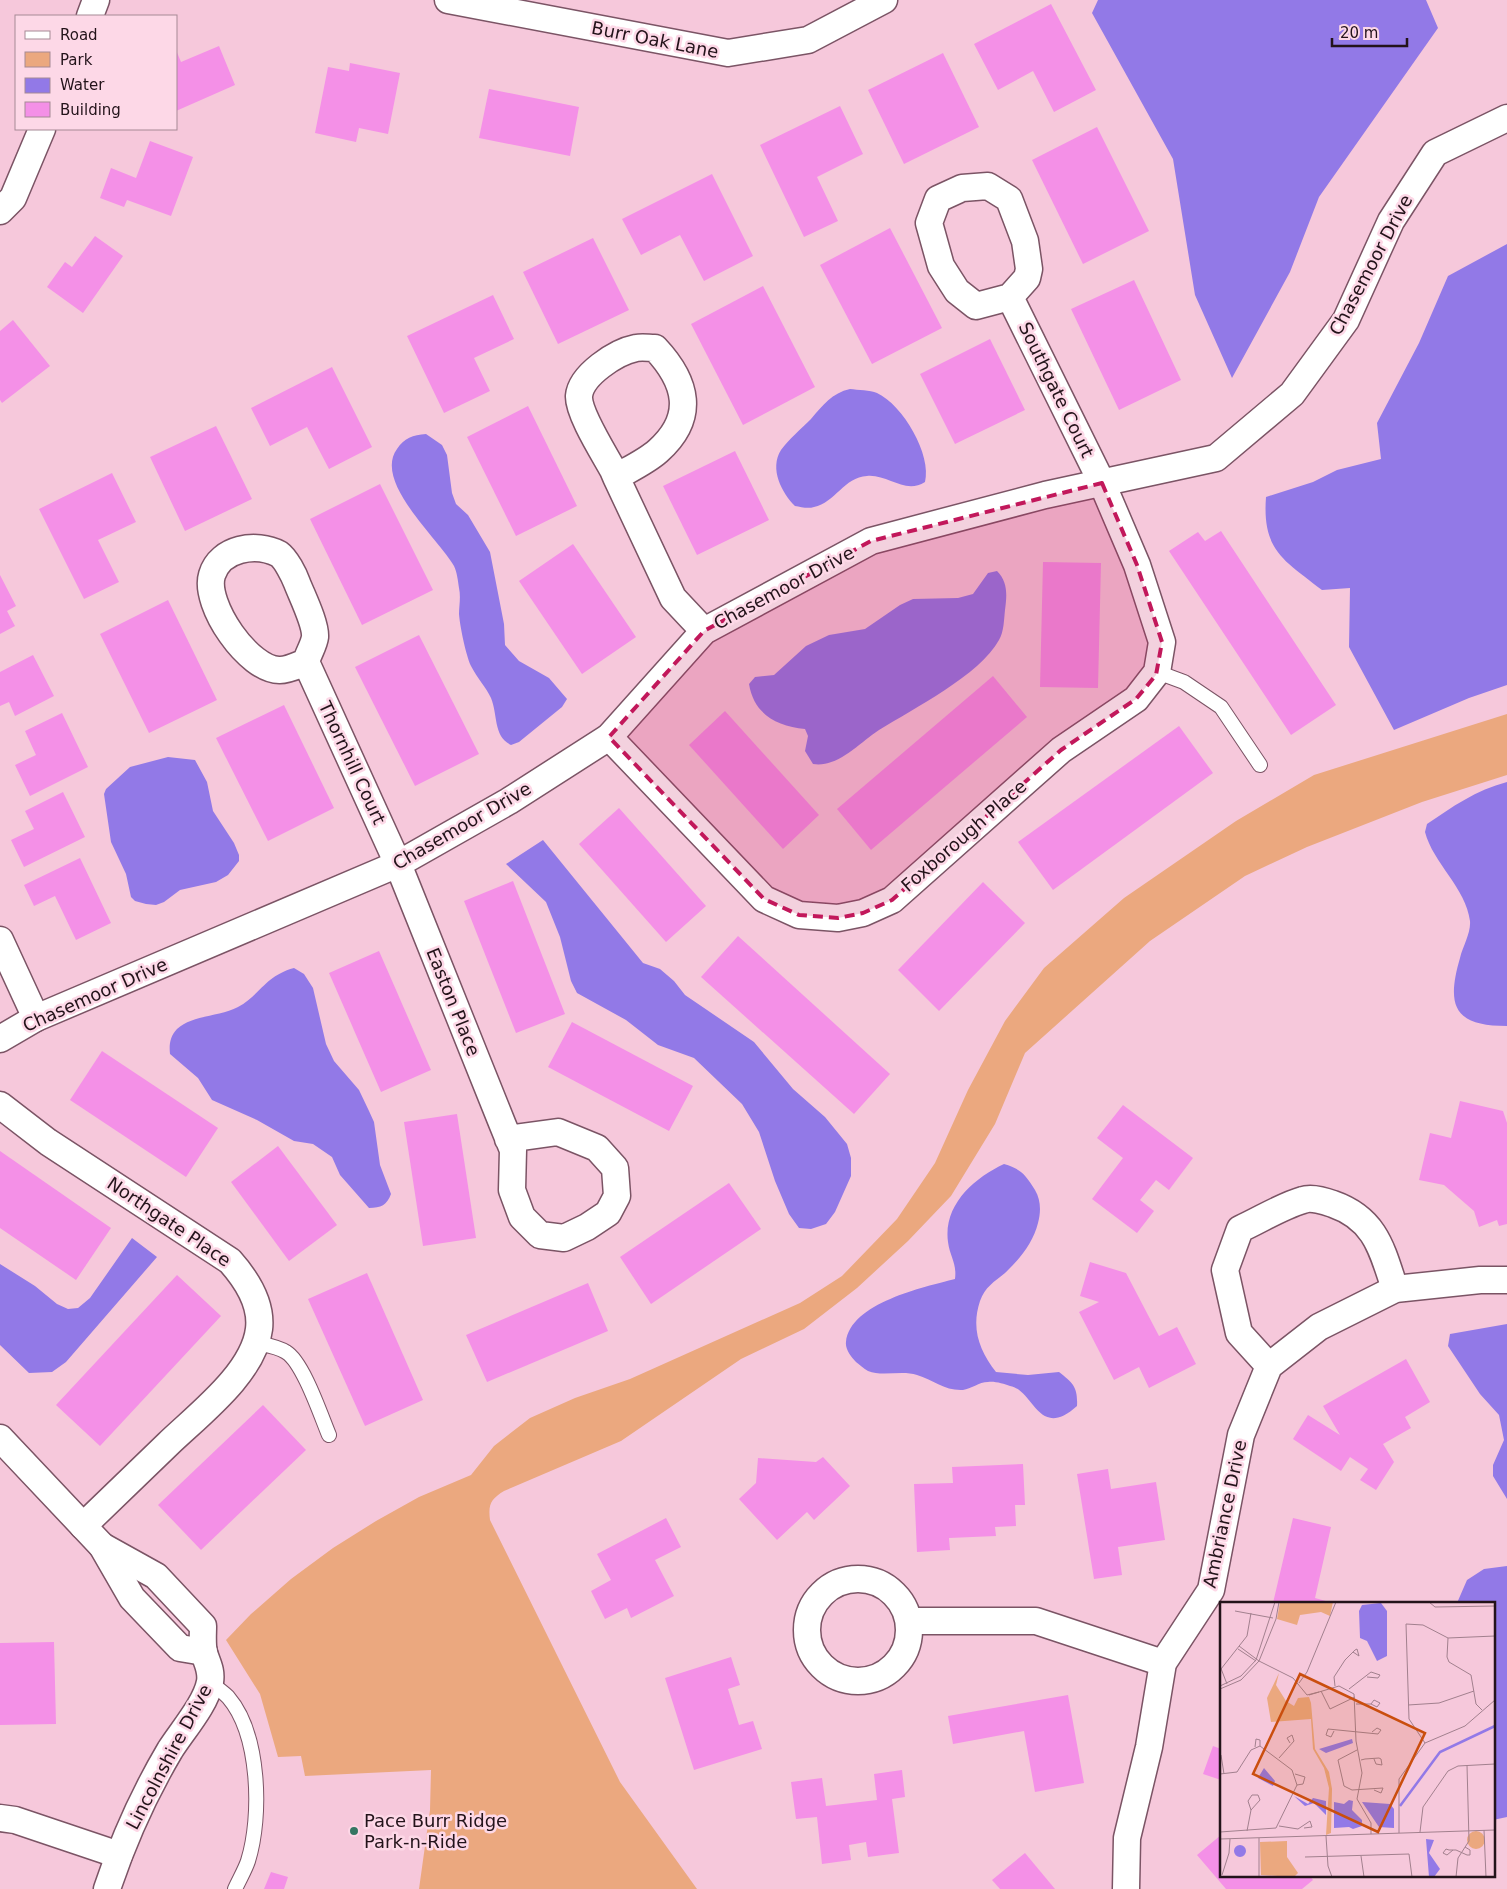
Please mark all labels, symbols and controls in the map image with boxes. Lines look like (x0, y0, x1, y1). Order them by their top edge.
legend (15, 15, 178, 130)
scale bar (1332, 15, 1407, 47)
street label: Burr Oak Lane (590, 17, 720, 62)
text: 20 m (1340, 24, 1378, 42)
text: Road (60, 26, 98, 44)
text: Park (60, 51, 93, 69)
text: Water (60, 76, 105, 94)
text: Building (60, 101, 121, 119)
street label: Chasemoor Drive (1325, 191, 1416, 339)
street label: Southgate Court (1015, 319, 1098, 461)
street label: Chasemoor Drive (710, 542, 858, 633)
street label: Thornhill Court (314, 697, 390, 828)
street label: Foxborough Place (897, 776, 1031, 896)
street label: Chasemoor Drive (389, 777, 535, 874)
street label: Easton Place (422, 945, 485, 1059)
street label: Chasemoor Drive (19, 953, 170, 1036)
street label: Northgate Place (104, 1172, 235, 1271)
street label: Ambriance Drive (1199, 1438, 1250, 1590)
inset map (1220, 1602, 1494, 1876)
street label: Lincolnshire Drive (121, 1681, 216, 1833)
place label: Pace Burr Ridge Park-n-Ride (364, 1810, 507, 1852)
marker: Pace Burr Ridge Park-n-Ride (348, 1825, 360, 1837)

